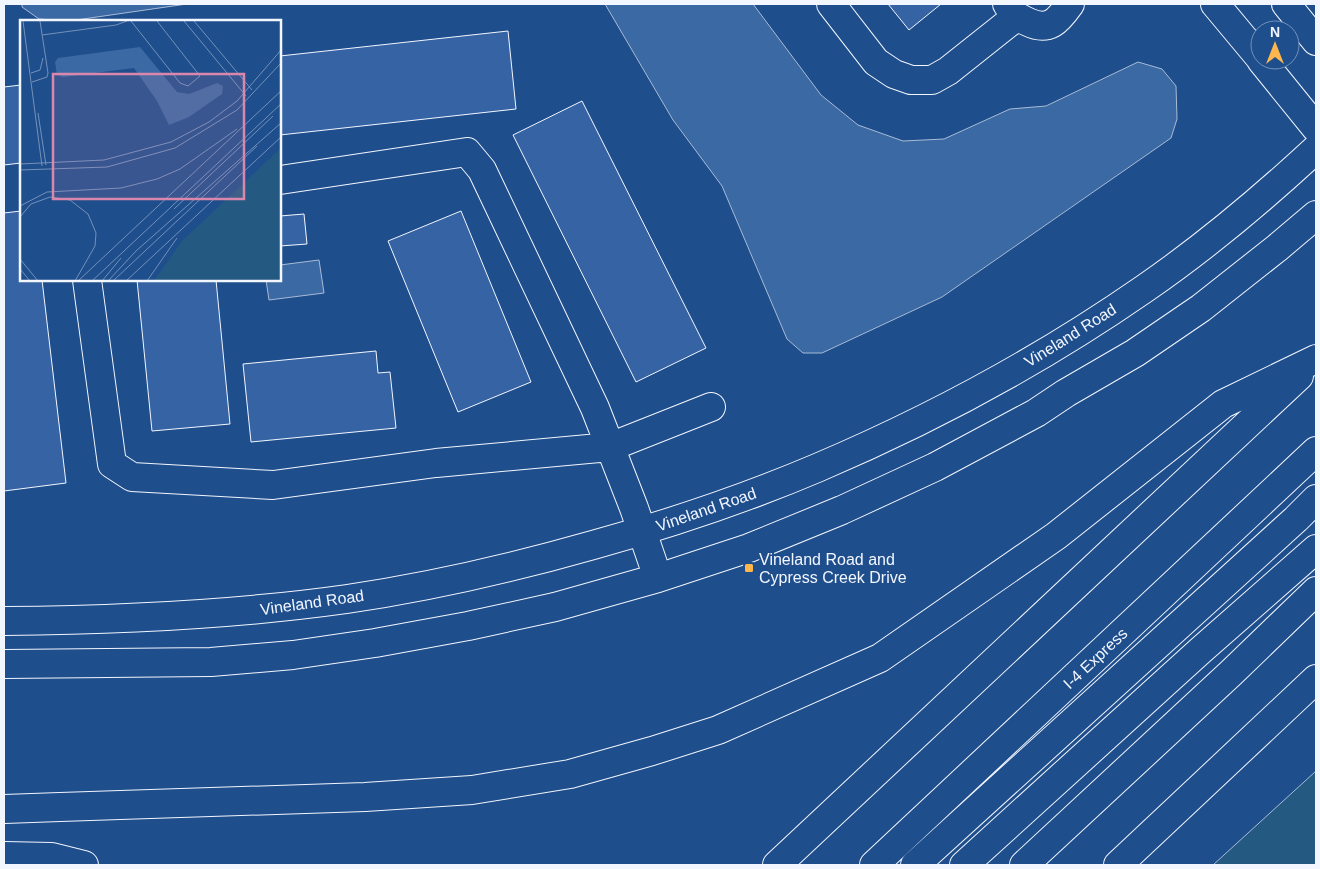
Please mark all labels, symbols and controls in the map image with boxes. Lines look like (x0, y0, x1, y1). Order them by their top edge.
inset map (20, 20, 281, 281)
north arrow (1250, 20, 1300, 70)
text: N (1270, 24, 1280, 40)
street label: Vineland Road (1021, 300, 1119, 370)
street label: Vineland Road (654, 484, 758, 535)
place label: Vineland Road and Cypress Creek Drive (759, 551, 907, 586)
marker: Vineland Road and Cypress Creek Drive (743, 562, 755, 574)
street label: Vineland Road (259, 587, 365, 618)
street label: I-4 Express (1060, 625, 1131, 692)

